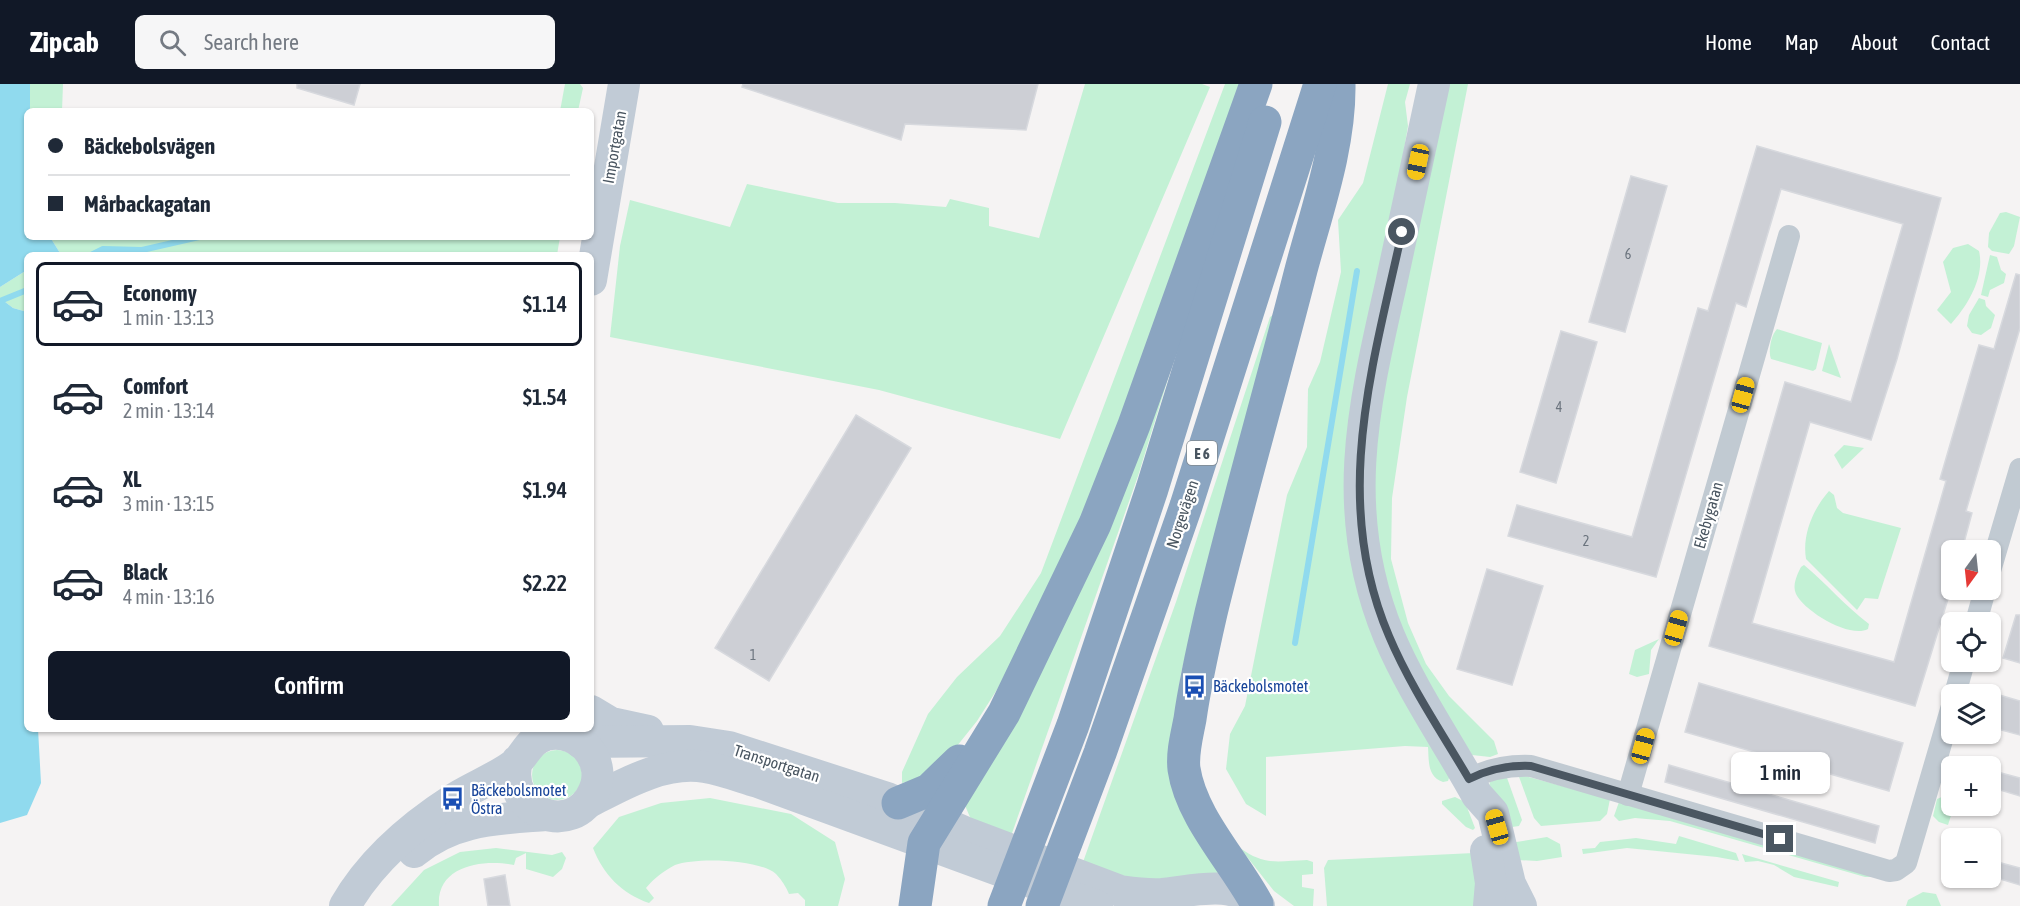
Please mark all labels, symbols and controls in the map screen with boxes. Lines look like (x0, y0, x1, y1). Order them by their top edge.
search box (135, 15, 555, 69)
text: Zipcab (30, 26, 99, 58)
icon: search (156, 26, 189, 59)
text: Search here (204, 29, 299, 55)
text: Home (1705, 30, 1752, 54)
text: Map (1785, 30, 1819, 54)
text: About (1852, 30, 1898, 54)
text: Contact (1931, 30, 1990, 54)
street label: Importgatan (599, 109, 630, 185)
text: Bäckebolsvägen (84, 133, 215, 159)
car (1405, 143, 1431, 181)
text: Mårbackagatan (84, 191, 211, 217)
route start (1388, 218, 1415, 245)
house number: 6 (1625, 246, 1632, 262)
icon: car (51, 277, 105, 331)
text: Economy (123, 280, 197, 306)
text: $1.14 (523, 291, 567, 317)
text: 1 min · 13:13 (123, 306, 215, 329)
icon: car (51, 370, 105, 424)
text: Comfort (123, 373, 188, 399)
car (1730, 375, 1756, 415)
text: $1.54 (523, 384, 567, 410)
text: 2 min · 13:14 (123, 399, 215, 422)
house number: 4 (1556, 399, 1563, 415)
road number: E 6 (1187, 441, 1217, 465)
icon: car (51, 463, 105, 517)
text: XL (123, 466, 141, 492)
text: $1.94 (523, 477, 567, 503)
street label: Norgevägen (1163, 478, 1202, 551)
street label: Ekebygatan (1690, 480, 1727, 551)
text: 3 min · 13:15 (123, 492, 215, 515)
house number: 2 (1583, 533, 1589, 549)
north arrow (1941, 540, 2001, 600)
map controls (1941, 540, 2001, 888)
icon: car (51, 556, 105, 610)
text: Black (123, 559, 167, 585)
text: $2.22 (523, 570, 567, 596)
text: 4 min · 13:16 (123, 585, 215, 608)
car (1662, 608, 1690, 648)
button: locate (1941, 612, 2001, 672)
house number: 1 (750, 647, 756, 663)
button: Confirm (48, 651, 570, 720)
bus stop icon: Bäckebolsmotet (1182, 673, 1208, 699)
place label: Bäckebolsmotet (1213, 677, 1309, 695)
button: layers (1941, 684, 2001, 744)
car (1630, 726, 1656, 766)
street label: Transportgatan (731, 741, 822, 786)
callout: 1 min (1730, 752, 1830, 794)
button: + (1941, 756, 2001, 816)
text: 1 min (1760, 761, 1801, 784)
place label: Bäckebolsmotet Östra (471, 781, 567, 817)
bus stop icon: Bäckebolsmotet Östra (440, 786, 466, 812)
car (1483, 807, 1511, 847)
route end (1766, 825, 1793, 852)
button: − (1941, 828, 2001, 888)

